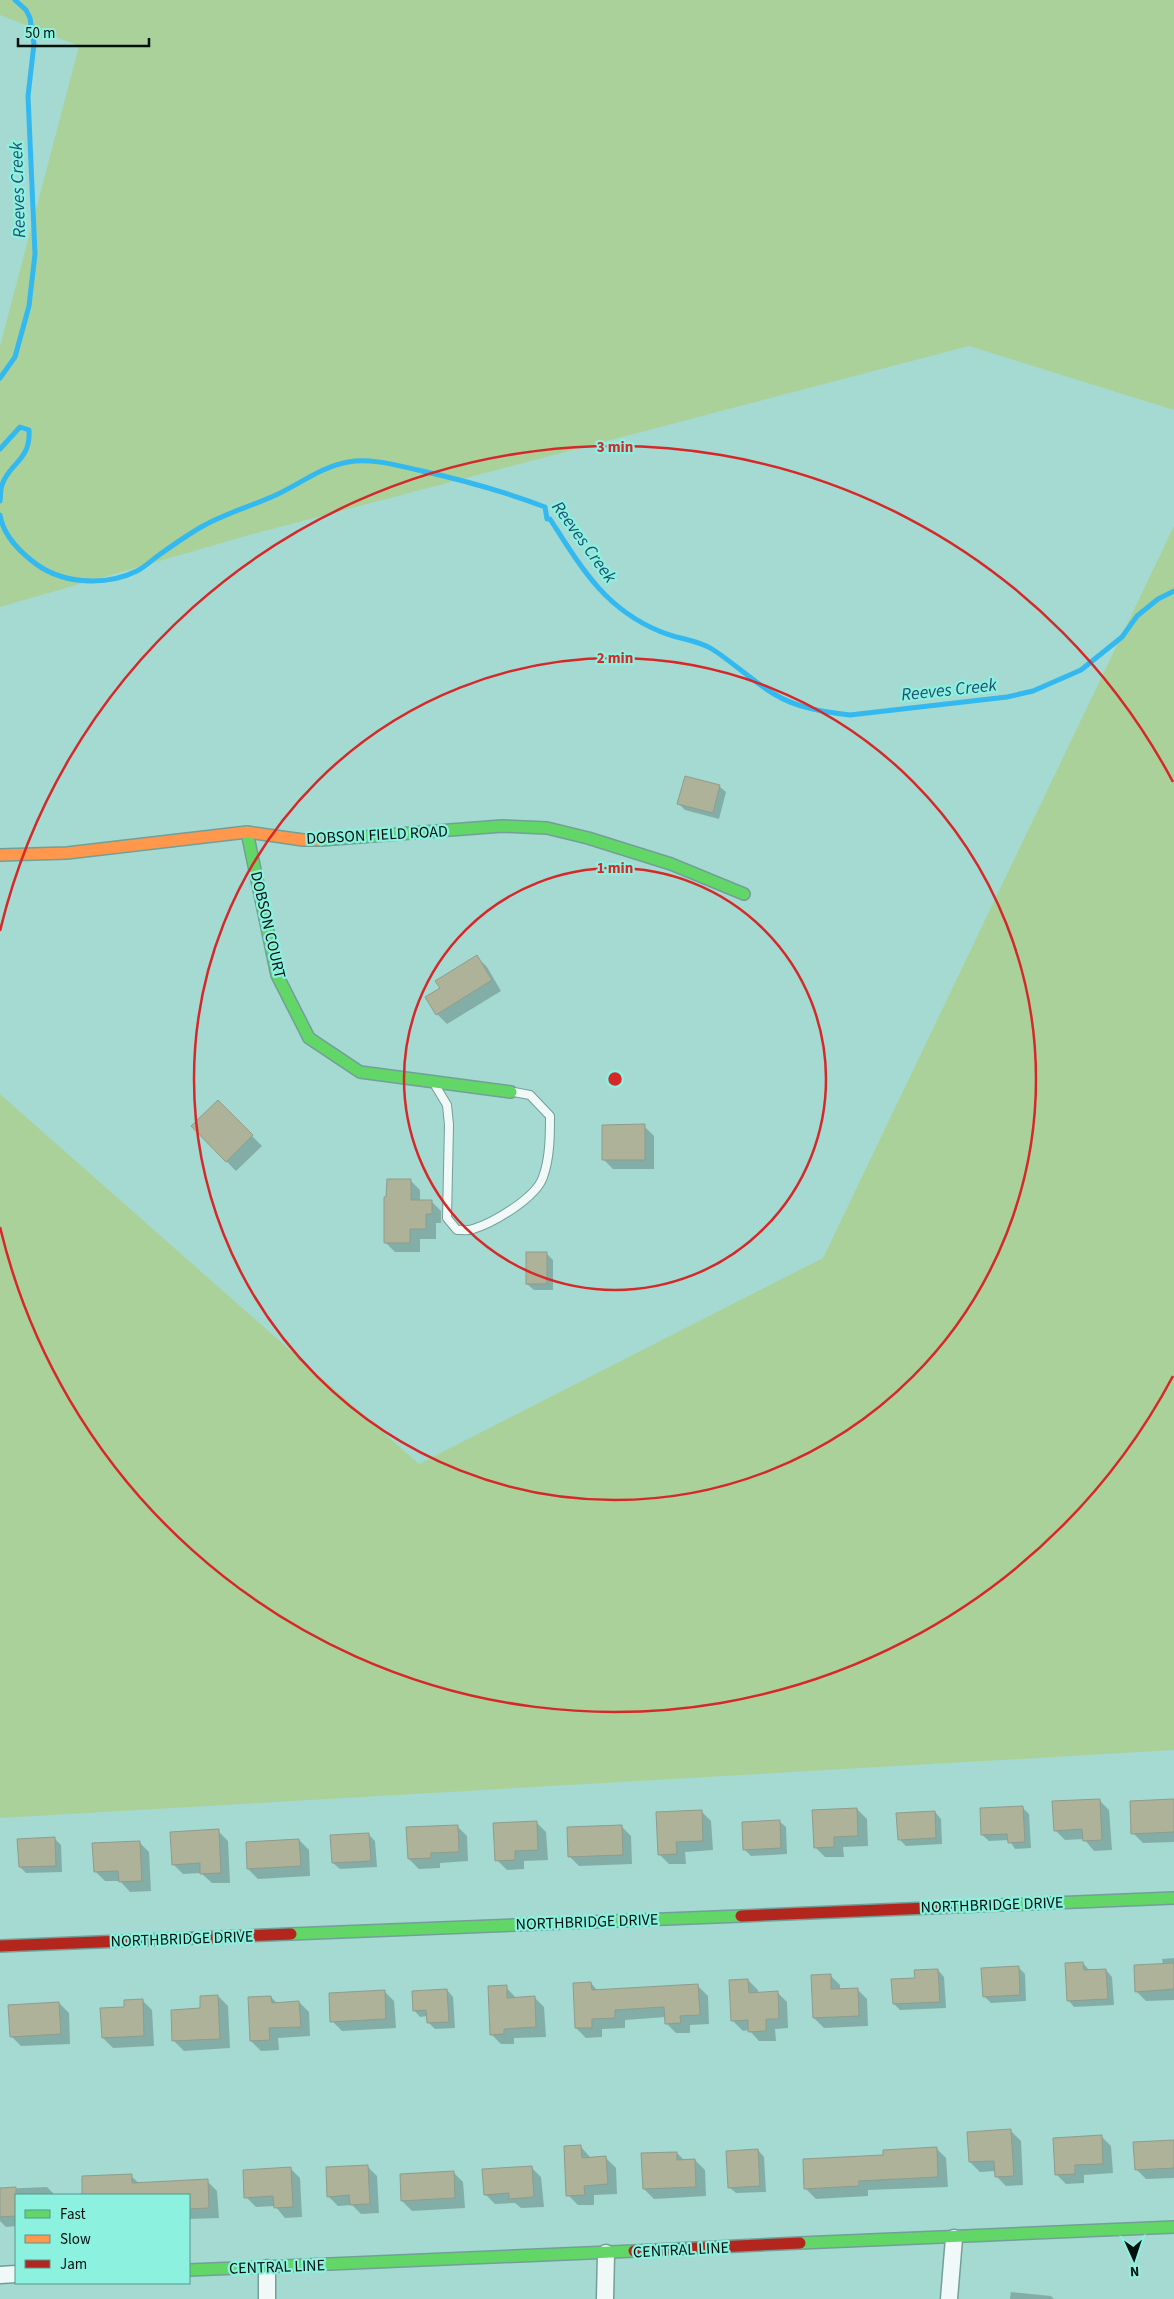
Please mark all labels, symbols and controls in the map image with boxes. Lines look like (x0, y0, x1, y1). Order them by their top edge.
scale bar (18, 15, 149, 47)
text: 50 m (25, 23, 55, 44)
water label: Reeves Creek (4, 141, 32, 238)
text: 3 min (597, 437, 633, 458)
water label: Reeves Creek (546, 496, 623, 589)
text: 2 min (597, 648, 633, 669)
water label: Reeves Creek (900, 673, 998, 707)
street label: DOBSON FIELD ROAD (306, 820, 449, 850)
text: 1 min (597, 858, 633, 879)
street label: DOBSON COURT (245, 869, 291, 981)
centre of rings (606, 1070, 624, 1088)
street label: NORTHBRIDGE DRIVE (920, 1892, 1064, 1918)
street label: NORTHBRIDGE DRIVE (515, 1909, 659, 1935)
street label: NORTHBRIDGE DRIVE (110, 1926, 254, 1952)
legend (15, 2194, 190, 2284)
text: Fast (60, 2204, 86, 2225)
text: Slow (60, 2229, 91, 2250)
north arrow (1109, 2234, 1159, 2284)
street label: CENTRAL LINE (632, 2237, 730, 2263)
text: Jam (60, 2254, 87, 2275)
street label: CENTRAL LINE (229, 2254, 325, 2280)
text: N (1129, 2261, 1140, 2281)

